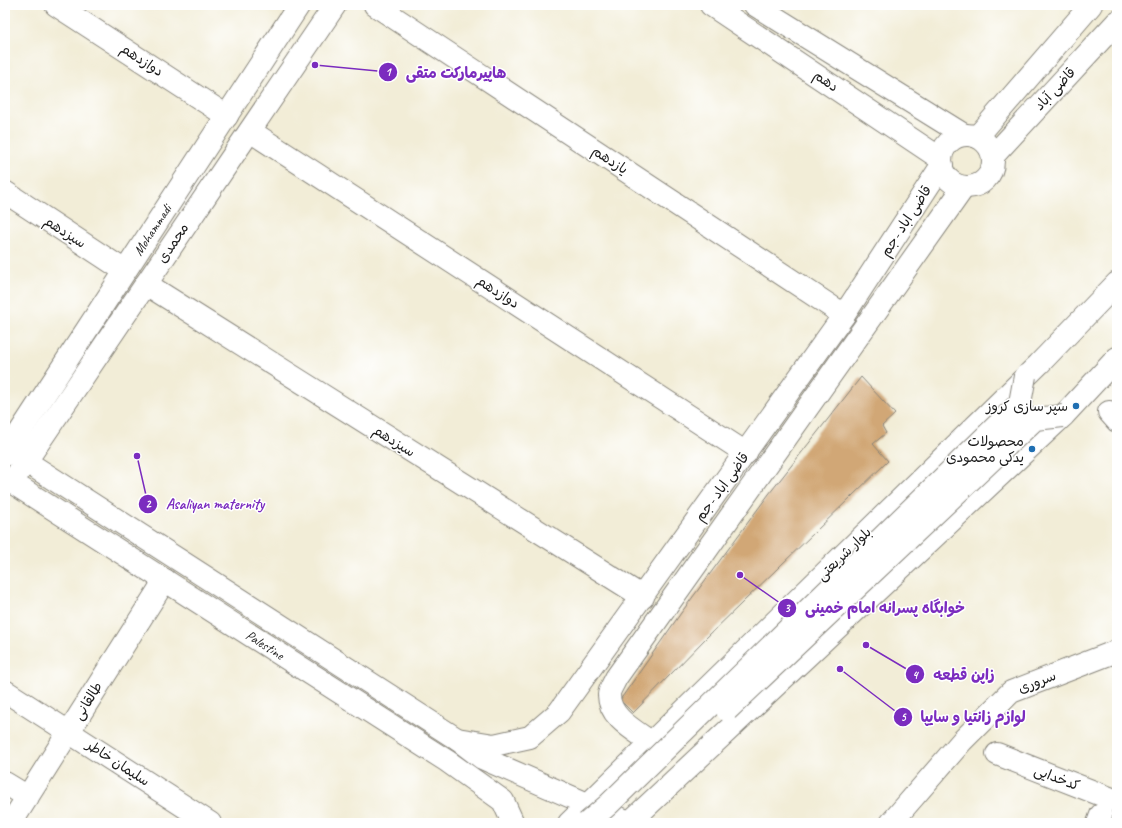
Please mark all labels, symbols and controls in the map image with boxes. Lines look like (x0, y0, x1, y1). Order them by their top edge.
street label: دوازدهم (116, 40, 167, 82)
callout: هاپیرمارکت متقی (378, 59, 514, 86)
text: 1 (385, 64, 392, 80)
text: هاپیرمارکت متقی (406, 64, 506, 83)
street label: قاضی آباد (1031, 64, 1079, 114)
street label: دهم (809, 67, 842, 97)
street label: یازدهم (588, 142, 631, 180)
street label: قاضی اباد -جم (877, 182, 937, 261)
street label: Mohammadi (129, 199, 176, 259)
street label: سیزدهم (40, 212, 89, 253)
street label: محمدی (154, 220, 192, 266)
street label: دوازدهم (472, 272, 523, 314)
place label: سپر سازی کروز (985, 398, 1068, 416)
marker: سپر سازی کروز (1071, 401, 1081, 411)
street label: سیزدهم (369, 421, 418, 462)
place label: محصولات یدکی محمودی (946, 433, 1024, 466)
marker: محصولات یدکی محمودی (1027, 444, 1037, 454)
street label: قاضی اباد -جم (691, 449, 754, 526)
callout: Asaliyan maternity (138, 490, 272, 517)
text: Asaliyan maternity (166, 495, 266, 514)
text: 2 (145, 496, 152, 512)
street label: بلوار شریعتی (813, 524, 875, 584)
callout: خوابگاه پسرانه امام خمینی (777, 595, 973, 622)
text: خوابگاه پسرانه امام خمینی (805, 598, 965, 619)
text: 3 (784, 600, 791, 616)
street label: Palestine (243, 626, 289, 664)
callout: زاپن قطعه (905, 661, 1002, 688)
text: زاپن قطعه (933, 666, 995, 685)
text: 4 (912, 667, 919, 683)
street label: سروری (1016, 667, 1058, 697)
street label: طالقانی (70, 679, 106, 723)
callout: لوازم زانتیا و سایپا (893, 704, 1034, 731)
text: لوازم زانتیا و سایپا (920, 708, 1026, 728)
text: 5 (900, 709, 907, 725)
street label: سلیمان خاطر (82, 736, 153, 790)
street label: کدخدایی (1032, 762, 1082, 794)

